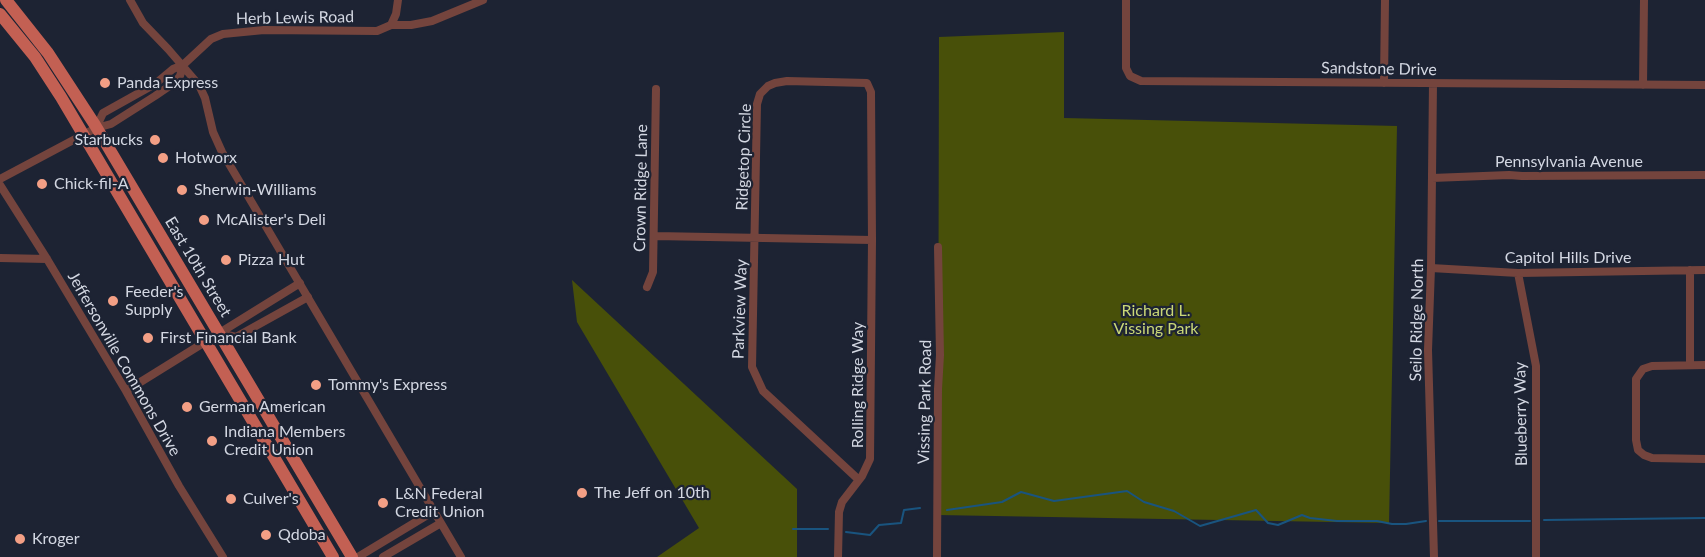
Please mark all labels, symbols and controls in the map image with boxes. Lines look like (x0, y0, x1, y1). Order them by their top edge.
street label: Herb Lewis Road (236, 7, 354, 29)
street label: Sandstone Drive (1321, 58, 1437, 80)
place label: Panda Express (117, 73, 218, 93)
marker: Panda Express (98, 76, 112, 90)
street label: Ridgetop Circle (733, 103, 755, 211)
street label: Crown Ridge Lane (630, 124, 652, 252)
place label: Starbucks (75, 130, 143, 150)
marker: Starbucks (148, 133, 162, 147)
place label: Hotworx (175, 148, 237, 168)
marker: Hotworx (156, 151, 170, 165)
street label: Pennsylvania Avenue (1495, 152, 1643, 172)
place label: Chick-fil-A (54, 174, 129, 194)
marker: Chick-fil-A (35, 177, 49, 191)
place label: Sherwin-Williams (194, 180, 317, 200)
marker: Sherwin-Williams (175, 183, 189, 197)
place label: McAlister's Deli (216, 210, 326, 230)
street label: East 10th Street (161, 213, 235, 321)
marker: McAlister's Deli (197, 213, 211, 227)
street label: Capitol Hills Drive (1505, 248, 1631, 268)
place label: Pizza Hut (238, 250, 305, 270)
marker: Pizza Hut (219, 253, 233, 267)
street label: Seilo Ridge North (1406, 258, 1428, 382)
street label: Parkview Way (729, 259, 751, 359)
street label: Jeffersonville Commons Drive (63, 268, 185, 460)
place label: Feeder's Supply (125, 282, 184, 320)
marker: Feeder's Supply (106, 294, 120, 308)
park label: Richard L. Vissing Park (1114, 301, 1198, 339)
street label: Rolling Ridge Way (848, 322, 868, 448)
place label: First Financial Bank (160, 328, 297, 348)
marker: First Financial Bank (141, 331, 155, 345)
street label: Vissing Park Road (914, 340, 936, 464)
street label: Blueberry Way (1510, 362, 1532, 466)
place label: Tommy's Express (328, 375, 447, 395)
marker: Tommy's Express (309, 378, 323, 392)
place label: German American (199, 397, 326, 417)
marker: German American (180, 400, 194, 414)
place label: Indiana Members Credit Union (224, 422, 345, 460)
marker: Indiana Members Credit Union (205, 434, 219, 448)
place label: The Jeff on 10th (594, 483, 710, 503)
place label: L&N Federal Credit Union (395, 484, 485, 522)
marker: The Jeff on 10th (575, 486, 589, 500)
place label: Culver's (243, 489, 299, 509)
marker: Culver's (224, 492, 238, 506)
marker: L&N Federal Credit Union (376, 496, 390, 510)
place label: Qdoba (278, 525, 326, 545)
marker: Qdoba (259, 528, 273, 542)
place label: Kroger (32, 529, 80, 549)
marker: Kroger (13, 532, 27, 546)

